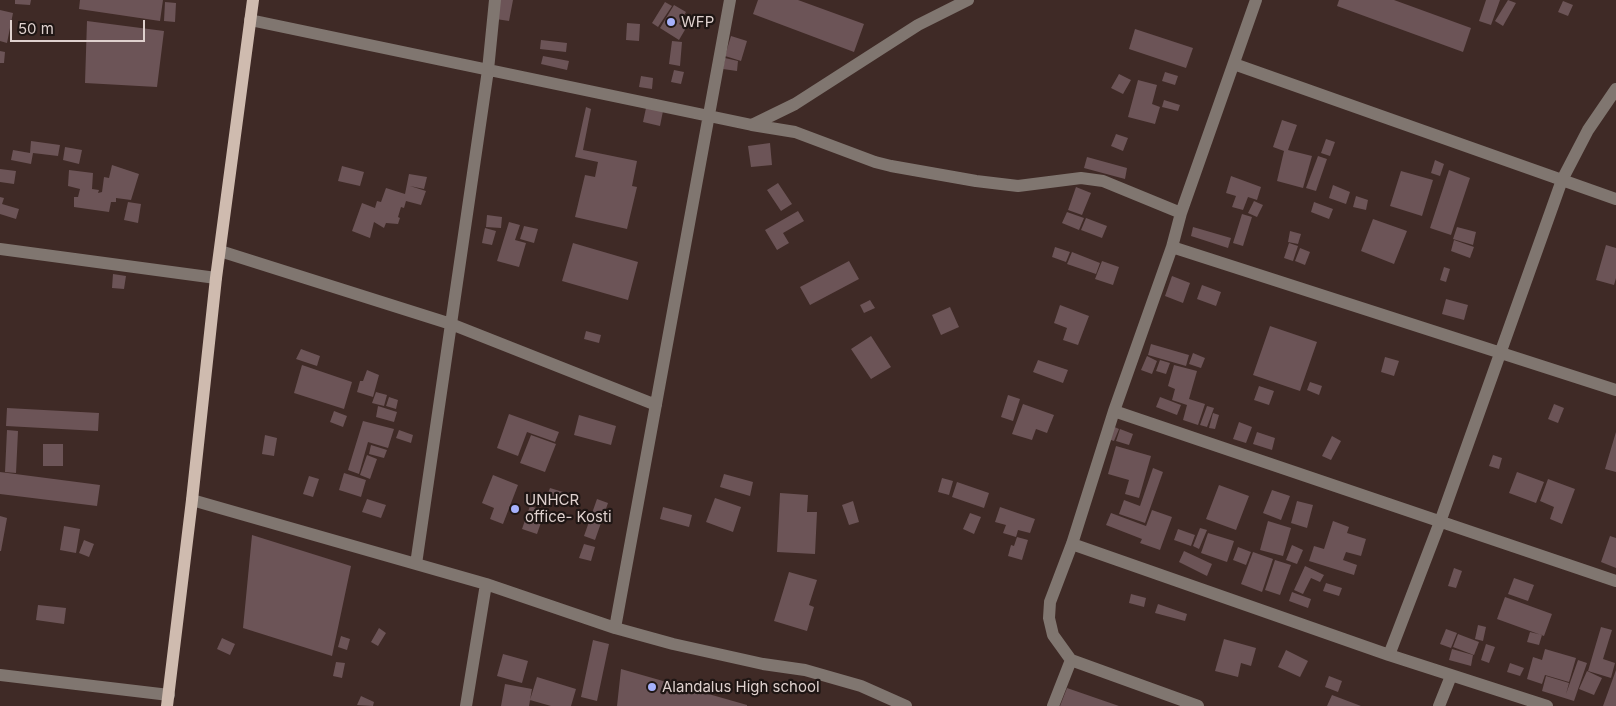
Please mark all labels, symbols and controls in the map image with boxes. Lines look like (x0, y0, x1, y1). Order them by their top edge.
scale bar (12, 10, 148, 42)
place label: WFP (681, 13, 714, 31)
marker: WFP (665, 16, 677, 28)
text: 50 m (18, 19, 54, 38)
place label: UNHCR office- Kosti (525, 491, 612, 526)
marker: UNHCR office- Kosti (509, 503, 521, 515)
place label: Alandalus High school (662, 678, 820, 696)
marker: Alandalus High school (646, 681, 658, 693)

